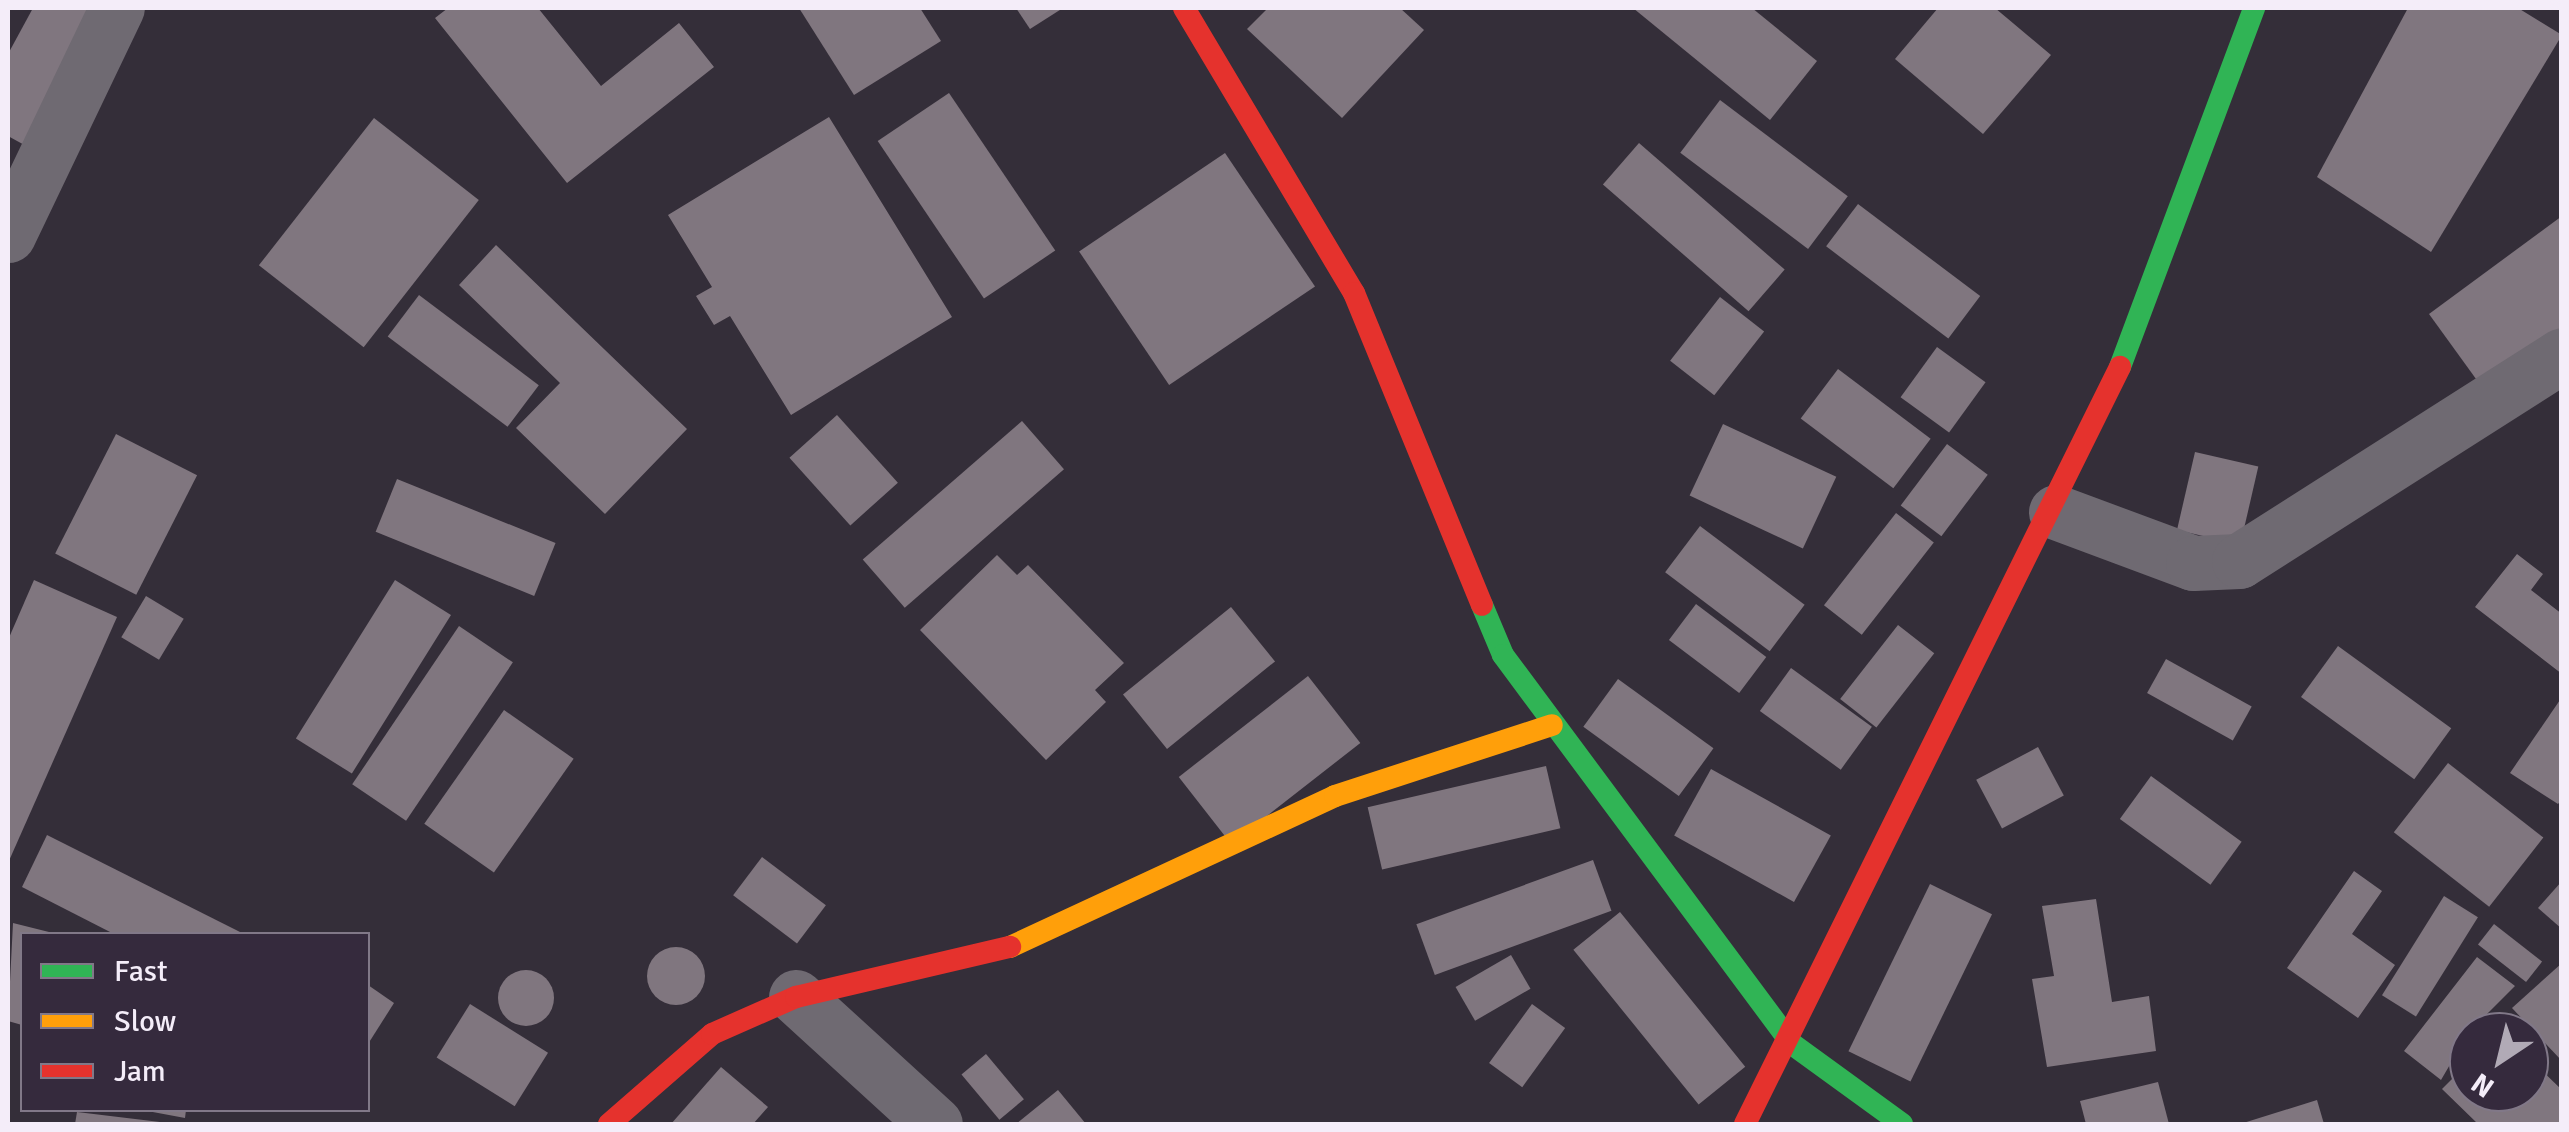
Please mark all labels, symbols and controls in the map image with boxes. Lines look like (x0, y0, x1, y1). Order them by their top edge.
legend (20, 932, 370, 1112)
text: Fast (114, 953, 167, 990)
text: Slow (114, 1003, 176, 1040)
north arrow (2449, 1012, 2549, 1112)
text: Jam (114, 1053, 166, 1090)
text: N (2465, 1065, 2501, 1104)

